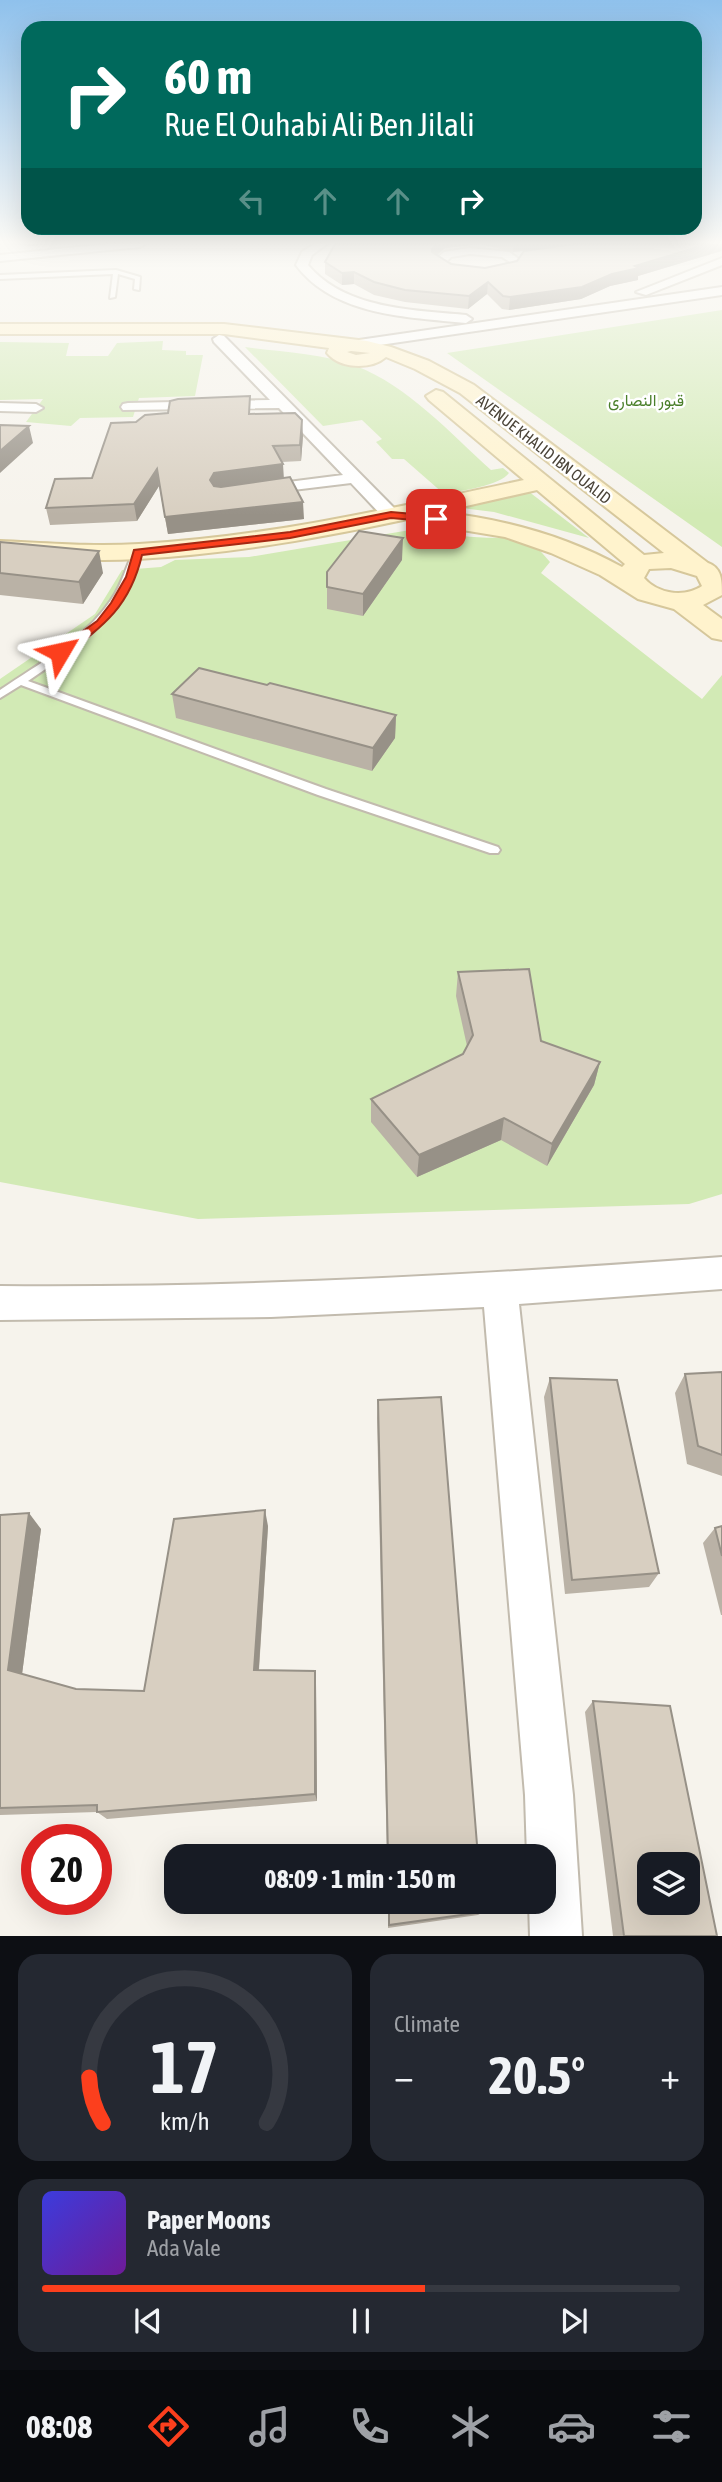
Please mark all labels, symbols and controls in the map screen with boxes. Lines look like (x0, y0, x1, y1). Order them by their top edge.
text: 60 m (164, 48, 252, 104)
icon: right (49, 49, 140, 140)
text: Rue El Ouhabi Ali Ben Jilali (164, 106, 475, 143)
icon: left (233, 182, 271, 220)
icon: ahead (306, 182, 344, 220)
icon: ahead (379, 182, 417, 220)
icon: right (452, 182, 490, 220)
street label: AVENUE KHALID IBN OUALID (473, 391, 615, 507)
park label: قبور النصارى (608, 391, 684, 411)
pin (406, 489, 466, 549)
icon: arrive (417, 500, 455, 538)
position arrow (23, 615, 97, 689)
speed limit sign: 20 (21, 1824, 112, 1915)
map controls (637, 1852, 700, 1915)
button: layers (637, 1852, 700, 1915)
text: 08:09 · 1 min · 150 m (264, 1864, 456, 1894)
text: Climate (394, 2011, 460, 2037)
text: 17 (151, 2026, 219, 2109)
text: 20.5° (489, 2045, 585, 2105)
text: − (394, 2054, 414, 2097)
text: + (660, 2054, 680, 2097)
text: km/h (160, 2107, 210, 2135)
text: Paper Moons (147, 2205, 270, 2235)
text: Ada Vale (147, 2235, 221, 2261)
icon: previous (129, 2302, 167, 2340)
icon: pause (342, 2302, 380, 2340)
icon: next (555, 2302, 593, 2340)
icon: directions (144, 2402, 193, 2451)
icon: music (245, 2402, 294, 2451)
icon: phone (345, 2402, 394, 2451)
icon: climate (446, 2402, 495, 2451)
icon: car (547, 2402, 596, 2451)
icon: filters (647, 2402, 696, 2451)
text: 08:08 (26, 2408, 92, 2445)

